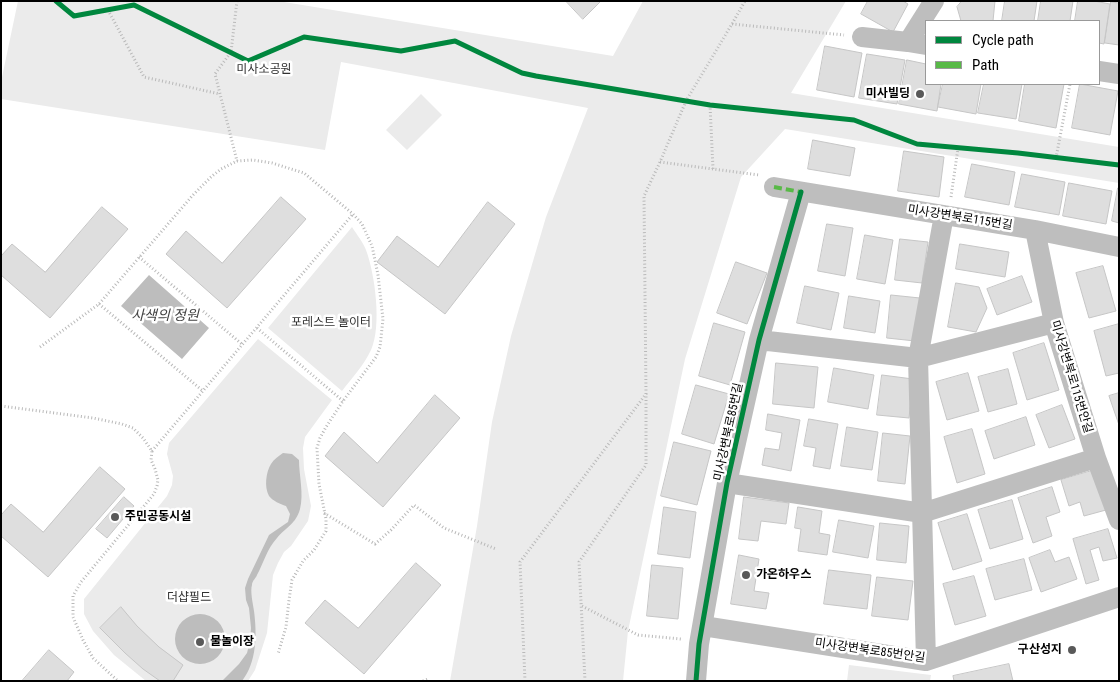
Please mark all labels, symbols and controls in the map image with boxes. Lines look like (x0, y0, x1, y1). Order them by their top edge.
legend (925, 20, 1100, 85)
text: Cycle path (972, 31, 1034, 49)
text: Path (972, 56, 999, 74)
park label: 미사소공원 (236, 63, 292, 77)
place label: 미사빌딩 (866, 87, 910, 101)
marker: 미사빌딩 (914, 88, 926, 100)
street label: 미사강변북로115번길 (906, 203, 1014, 233)
water label: 사색의 정원 (131, 308, 199, 324)
park label: 포레스트 놀이터 (291, 316, 371, 330)
street label: 미사강변북로115번안길 (1047, 319, 1095, 435)
street label: 미사강변북로85번길 (712, 382, 746, 482)
place label: 주민공동시설 (125, 510, 191, 524)
marker: 주민공동시설 (109, 511, 121, 523)
place label: 가온하우스 (756, 568, 811, 582)
marker: 가온하우스 (740, 569, 752, 581)
park label: 더샵필드 (167, 591, 211, 605)
place label: 물놀이장 (210, 635, 254, 649)
marker: 물놀이장 (194, 636, 206, 648)
street label: 미사강변북로85번안길 (814, 636, 926, 666)
place label: 구산성지 (1018, 643, 1062, 657)
marker: 구산성지 (1066, 644, 1078, 656)

